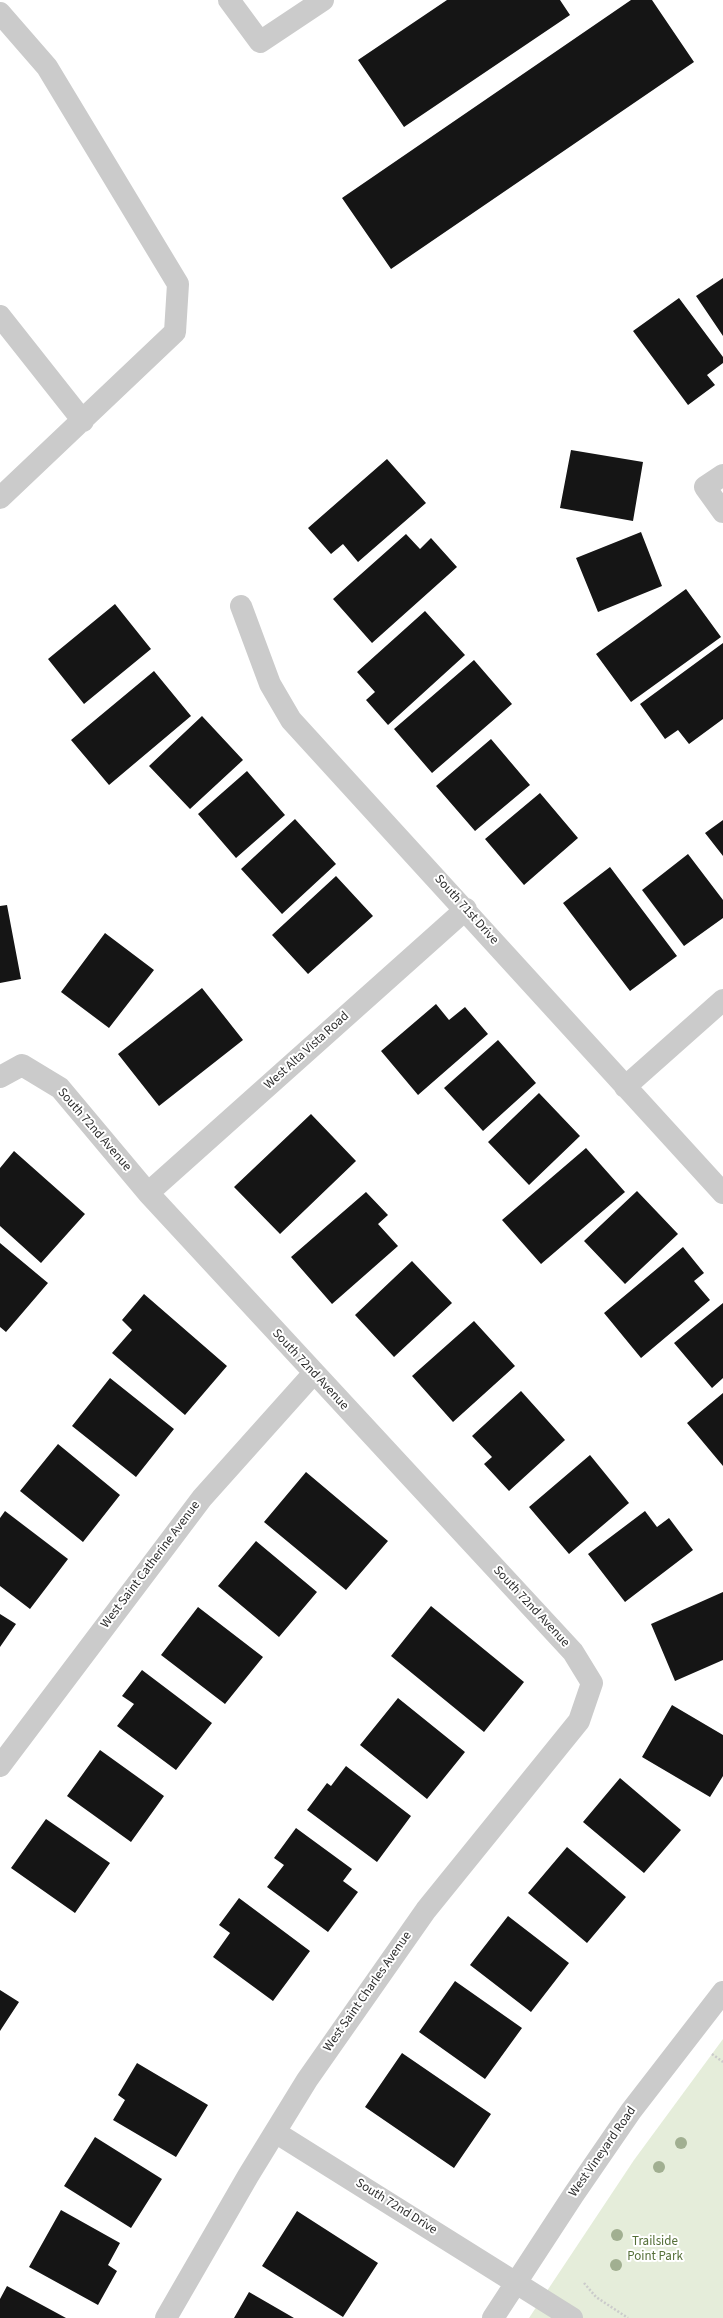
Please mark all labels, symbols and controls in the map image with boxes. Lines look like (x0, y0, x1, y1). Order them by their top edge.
street label: South 71st Drive (431, 872, 501, 948)
street label: West Alta Vista Road (261, 1009, 353, 1093)
street label: South 72nd Avenue (54, 1085, 134, 1175)
street label: South 72nd Avenue (268, 1326, 352, 1414)
street label: West Saint Catherine Avenue (98, 1498, 204, 1632)
street label: South 72nd Avenue (489, 1563, 573, 1651)
street label: West Saint Charles Avenue (321, 1929, 415, 2055)
street label: West Vineyard Road (566, 2104, 640, 2200)
street label: South 72nd Drive (352, 2176, 440, 2238)
park label: Trailside Point Park (627, 2234, 683, 2265)

